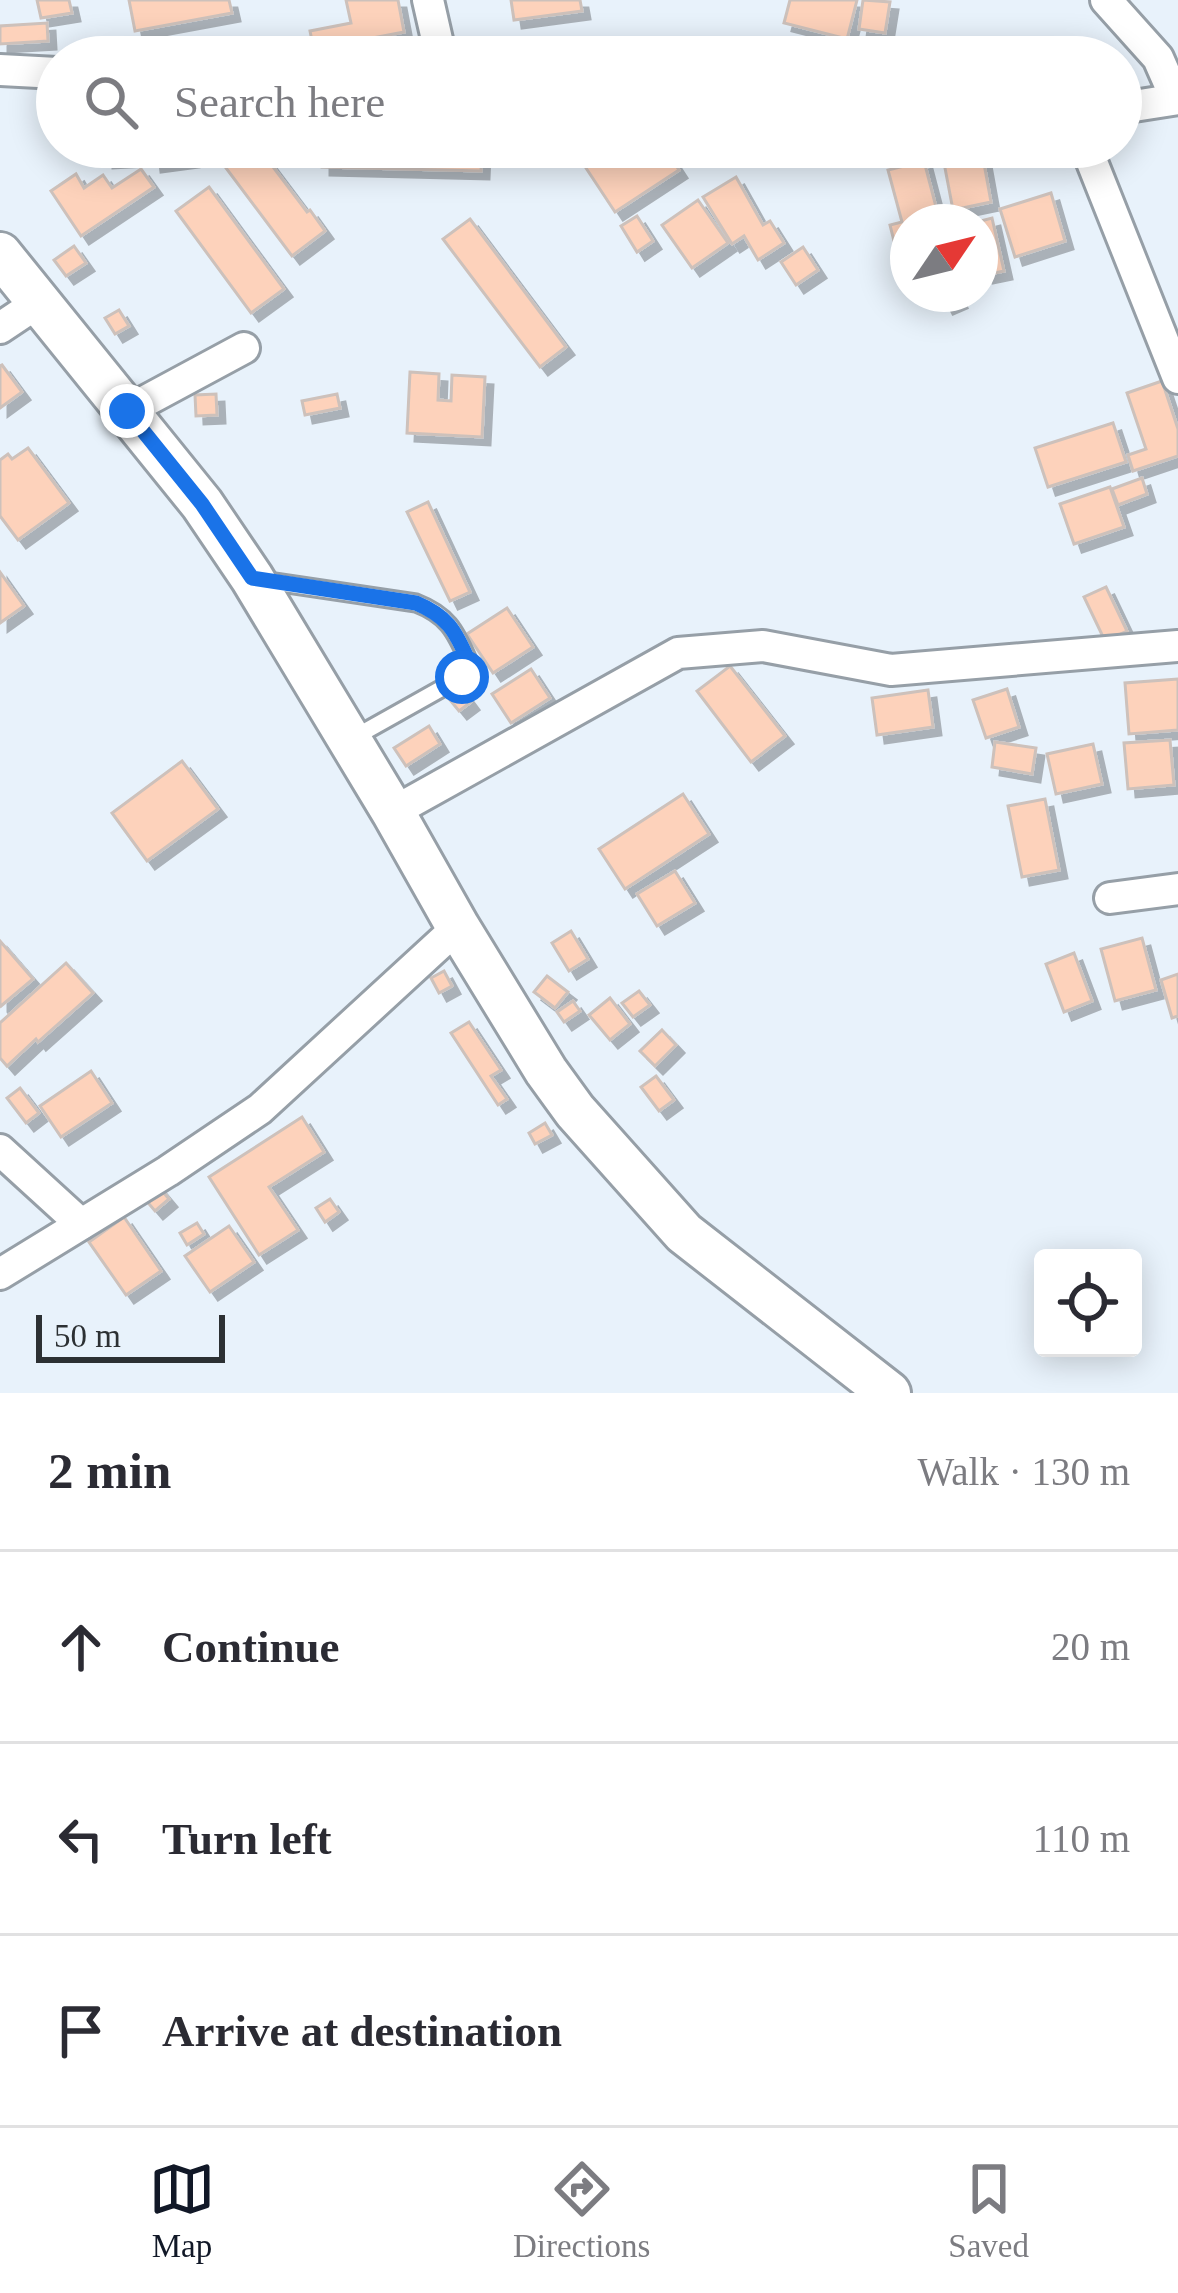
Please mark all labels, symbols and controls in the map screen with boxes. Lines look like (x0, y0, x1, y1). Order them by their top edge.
search box (36, 36, 1142, 168)
icon: search (78, 69, 144, 135)
text: Search here (174, 77, 385, 127)
north arrow (890, 204, 998, 312)
route end (100, 384, 154, 438)
route start (435, 650, 489, 704)
map controls (1034, 1249, 1142, 1357)
button: locate (1034, 1249, 1142, 1357)
scale bar (36, 1309, 225, 1362)
text: 50 m (54, 1318, 121, 1354)
text: 2 min (48, 1443, 171, 1499)
text: Walk · 130 m (918, 1450, 1130, 1493)
icon: ahead (48, 1614, 114, 1680)
text: Continue (162, 1622, 340, 1672)
text: 20 m (1051, 1625, 1130, 1668)
icon: left (48, 1806, 114, 1872)
text: Turn left (162, 1814, 332, 1864)
text: 110 m (1033, 1817, 1130, 1860)
icon: arrive (48, 1998, 114, 2064)
text: Arrive at destination (162, 2006, 562, 2056)
tab: Map (149, 2156, 215, 2265)
tab: Directions (513, 2156, 650, 2265)
tab: Saved (948, 2156, 1029, 2265)

